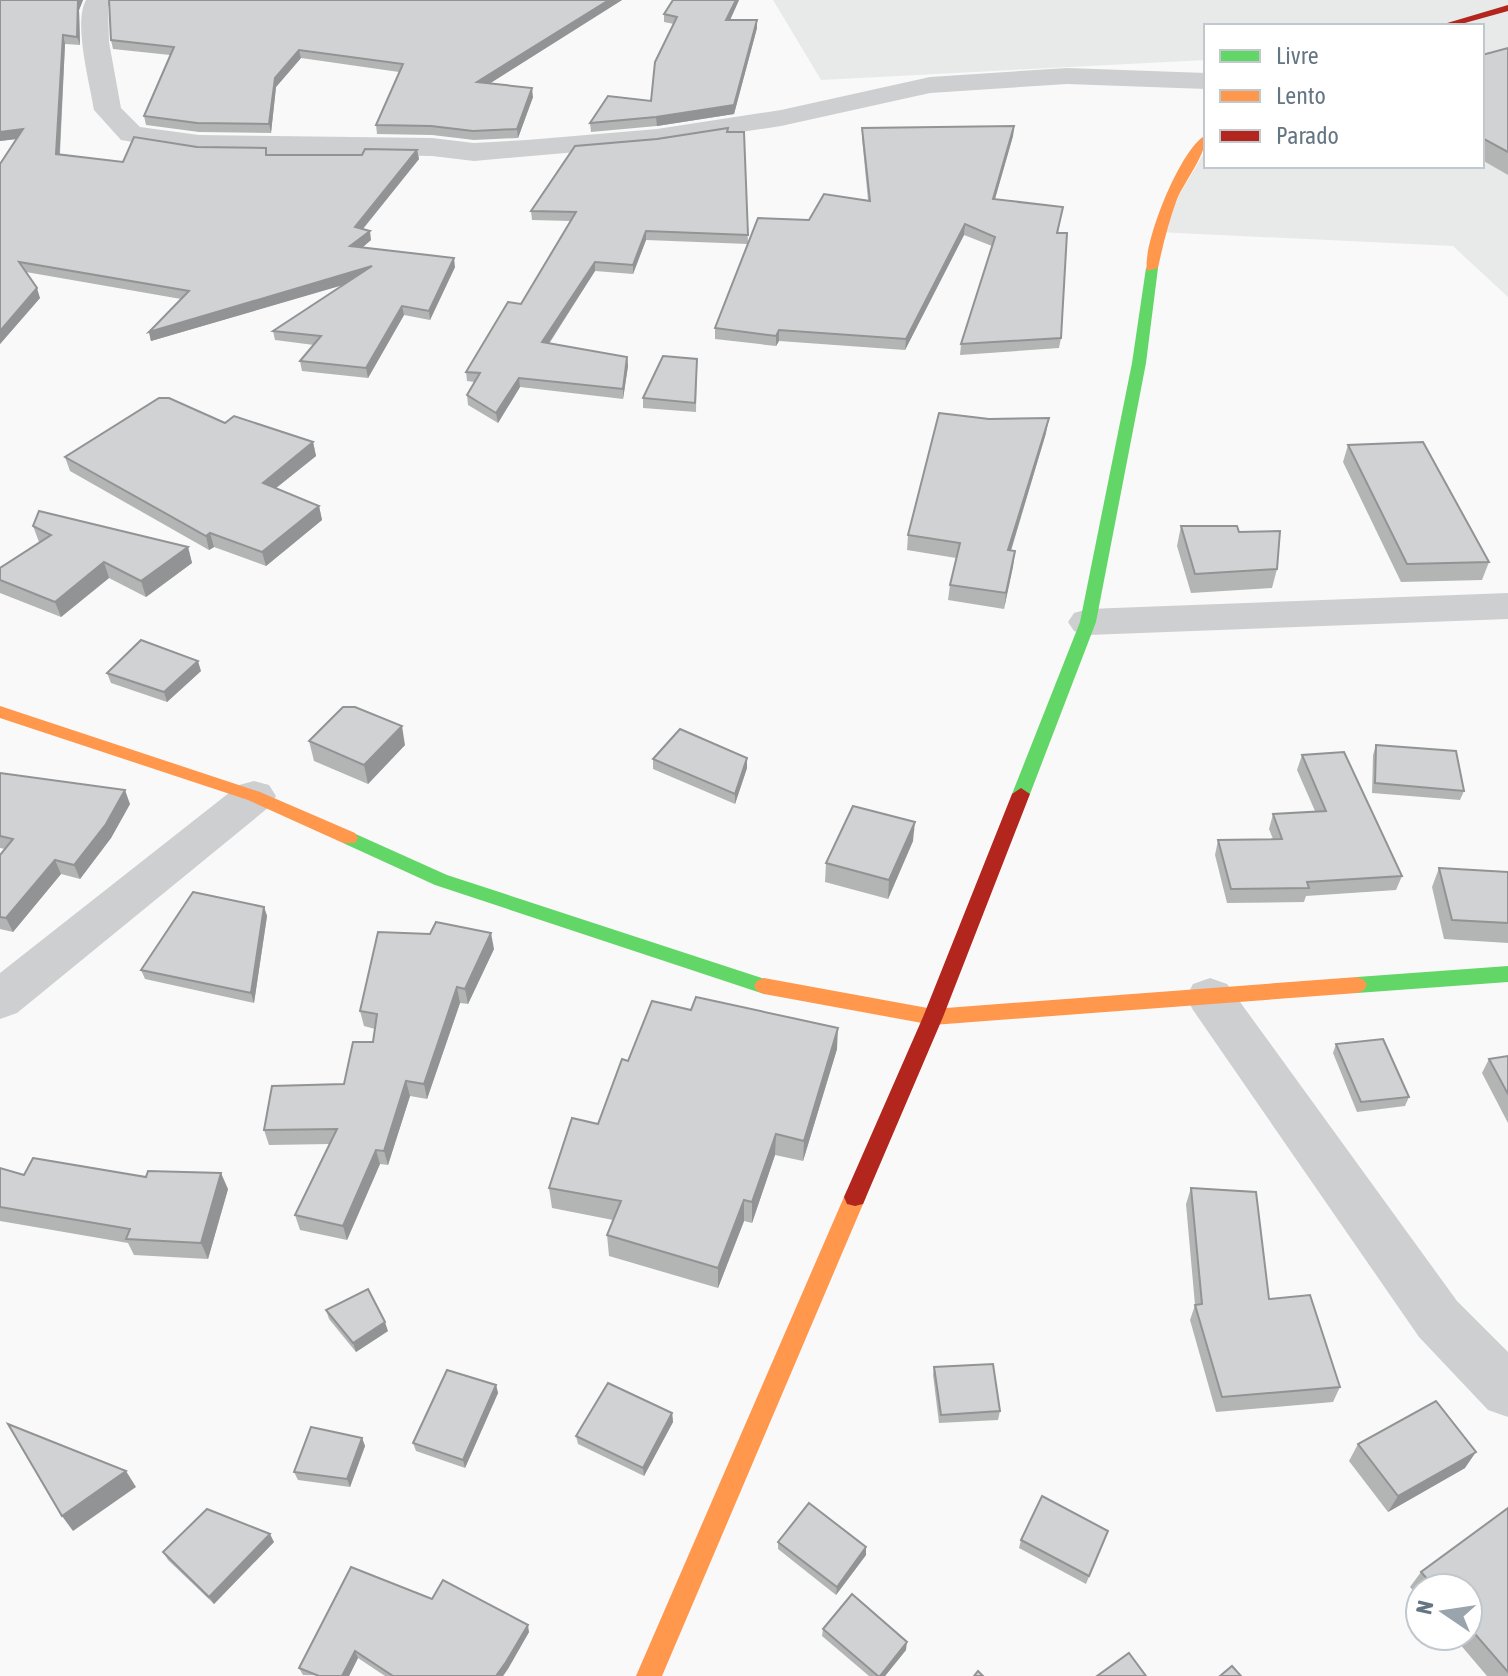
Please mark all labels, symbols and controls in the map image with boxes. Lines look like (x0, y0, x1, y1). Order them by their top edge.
legend (1204, 24, 1484, 168)
text: Livre (1276, 42, 1319, 69)
text: Lento (1276, 82, 1326, 109)
text: Parado (1276, 122, 1339, 149)
north arrow (1404, 1572, 1484, 1652)
text: N (1410, 1598, 1439, 1617)

